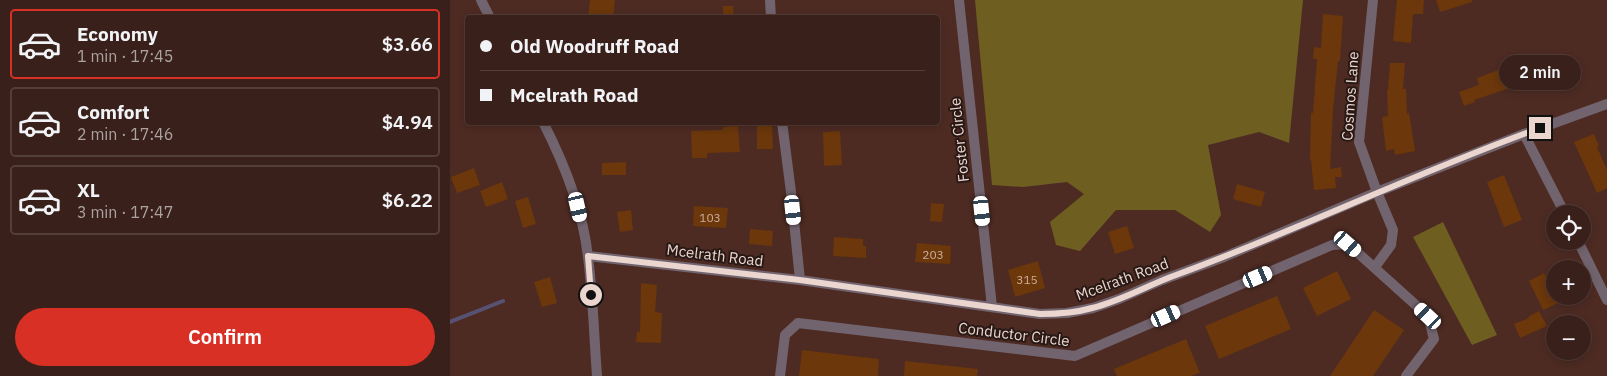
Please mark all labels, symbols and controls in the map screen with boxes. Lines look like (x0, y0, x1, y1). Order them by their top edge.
icon: car (17, 22, 62, 67)
text: Economy (77, 22, 158, 46)
text: $3.66 (382, 32, 433, 56)
text: Old Woodruff Road (510, 34, 679, 58)
text: 1 min · 17:45 (77, 46, 173, 66)
street label: Cosmos Lane (1337, 51, 1363, 141)
callout: 2 min (1499, 56, 1581, 90)
text: 2 min (1519, 62, 1561, 82)
text: Mcelrath Road (510, 83, 639, 107)
street label: Foster Circle (945, 97, 973, 183)
icon: car (17, 100, 62, 145)
text: Comfort (77, 100, 150, 124)
text: $4.94 (382, 110, 433, 134)
route end (1529, 117, 1551, 139)
text: 2 min · 17:46 (77, 124, 173, 144)
icon: car (17, 178, 62, 223)
text: XL (77, 178, 100, 202)
text: $6.22 (382, 188, 433, 212)
car (567, 191, 588, 223)
car (783, 194, 802, 226)
car (972, 195, 991, 227)
text: 3 min · 17:47 (77, 202, 173, 222)
map controls (1546, 205, 1591, 360)
button: locate (1546, 205, 1591, 250)
house number: 103 (699, 210, 721, 225)
car (1331, 228, 1364, 260)
street label: Mcelrath Road (666, 240, 764, 270)
house number: 203 (922, 247, 944, 262)
street label: Mcelrath Road (1073, 253, 1171, 305)
button: + (1546, 260, 1591, 305)
car (1241, 264, 1274, 290)
house number: 315 (1016, 272, 1038, 287)
route start (580, 284, 602, 306)
car (1411, 300, 1444, 332)
car (1149, 303, 1182, 329)
button: Confirm (15, 308, 435, 366)
button: − (1546, 315, 1591, 360)
street label: Conductor Circle (957, 318, 1071, 350)

